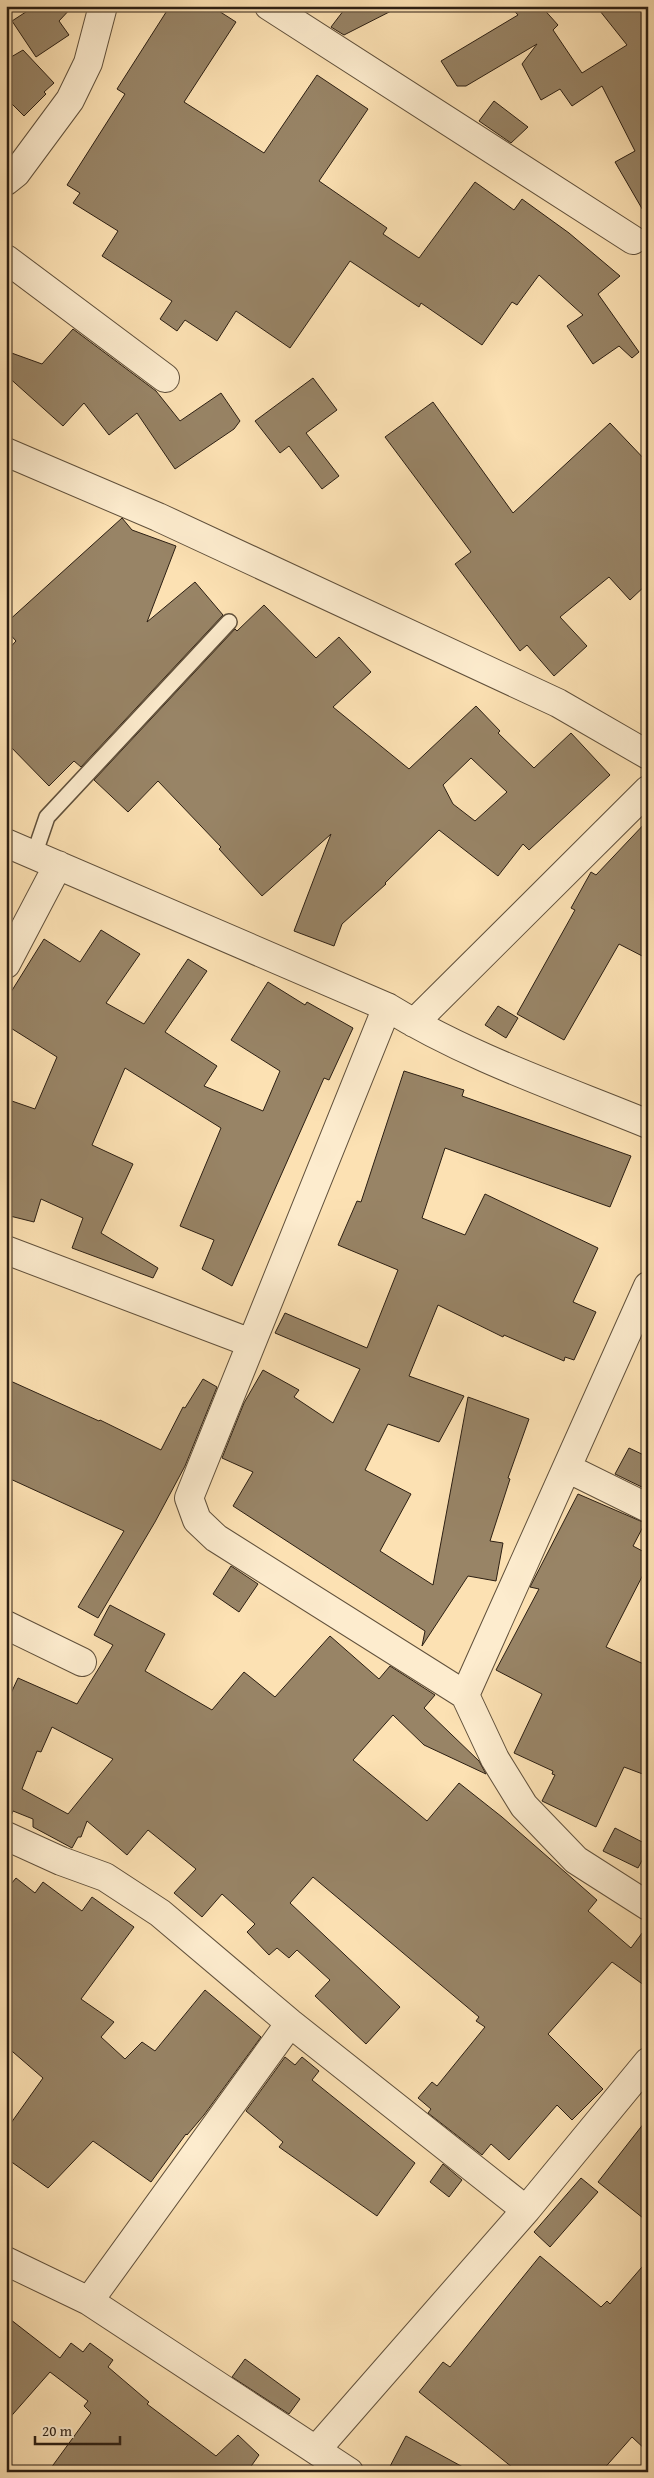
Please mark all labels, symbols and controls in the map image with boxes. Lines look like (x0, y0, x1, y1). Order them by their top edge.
scale bar (35, 2413, 120, 2445)
text: 20 m (42, 2420, 73, 2441)

